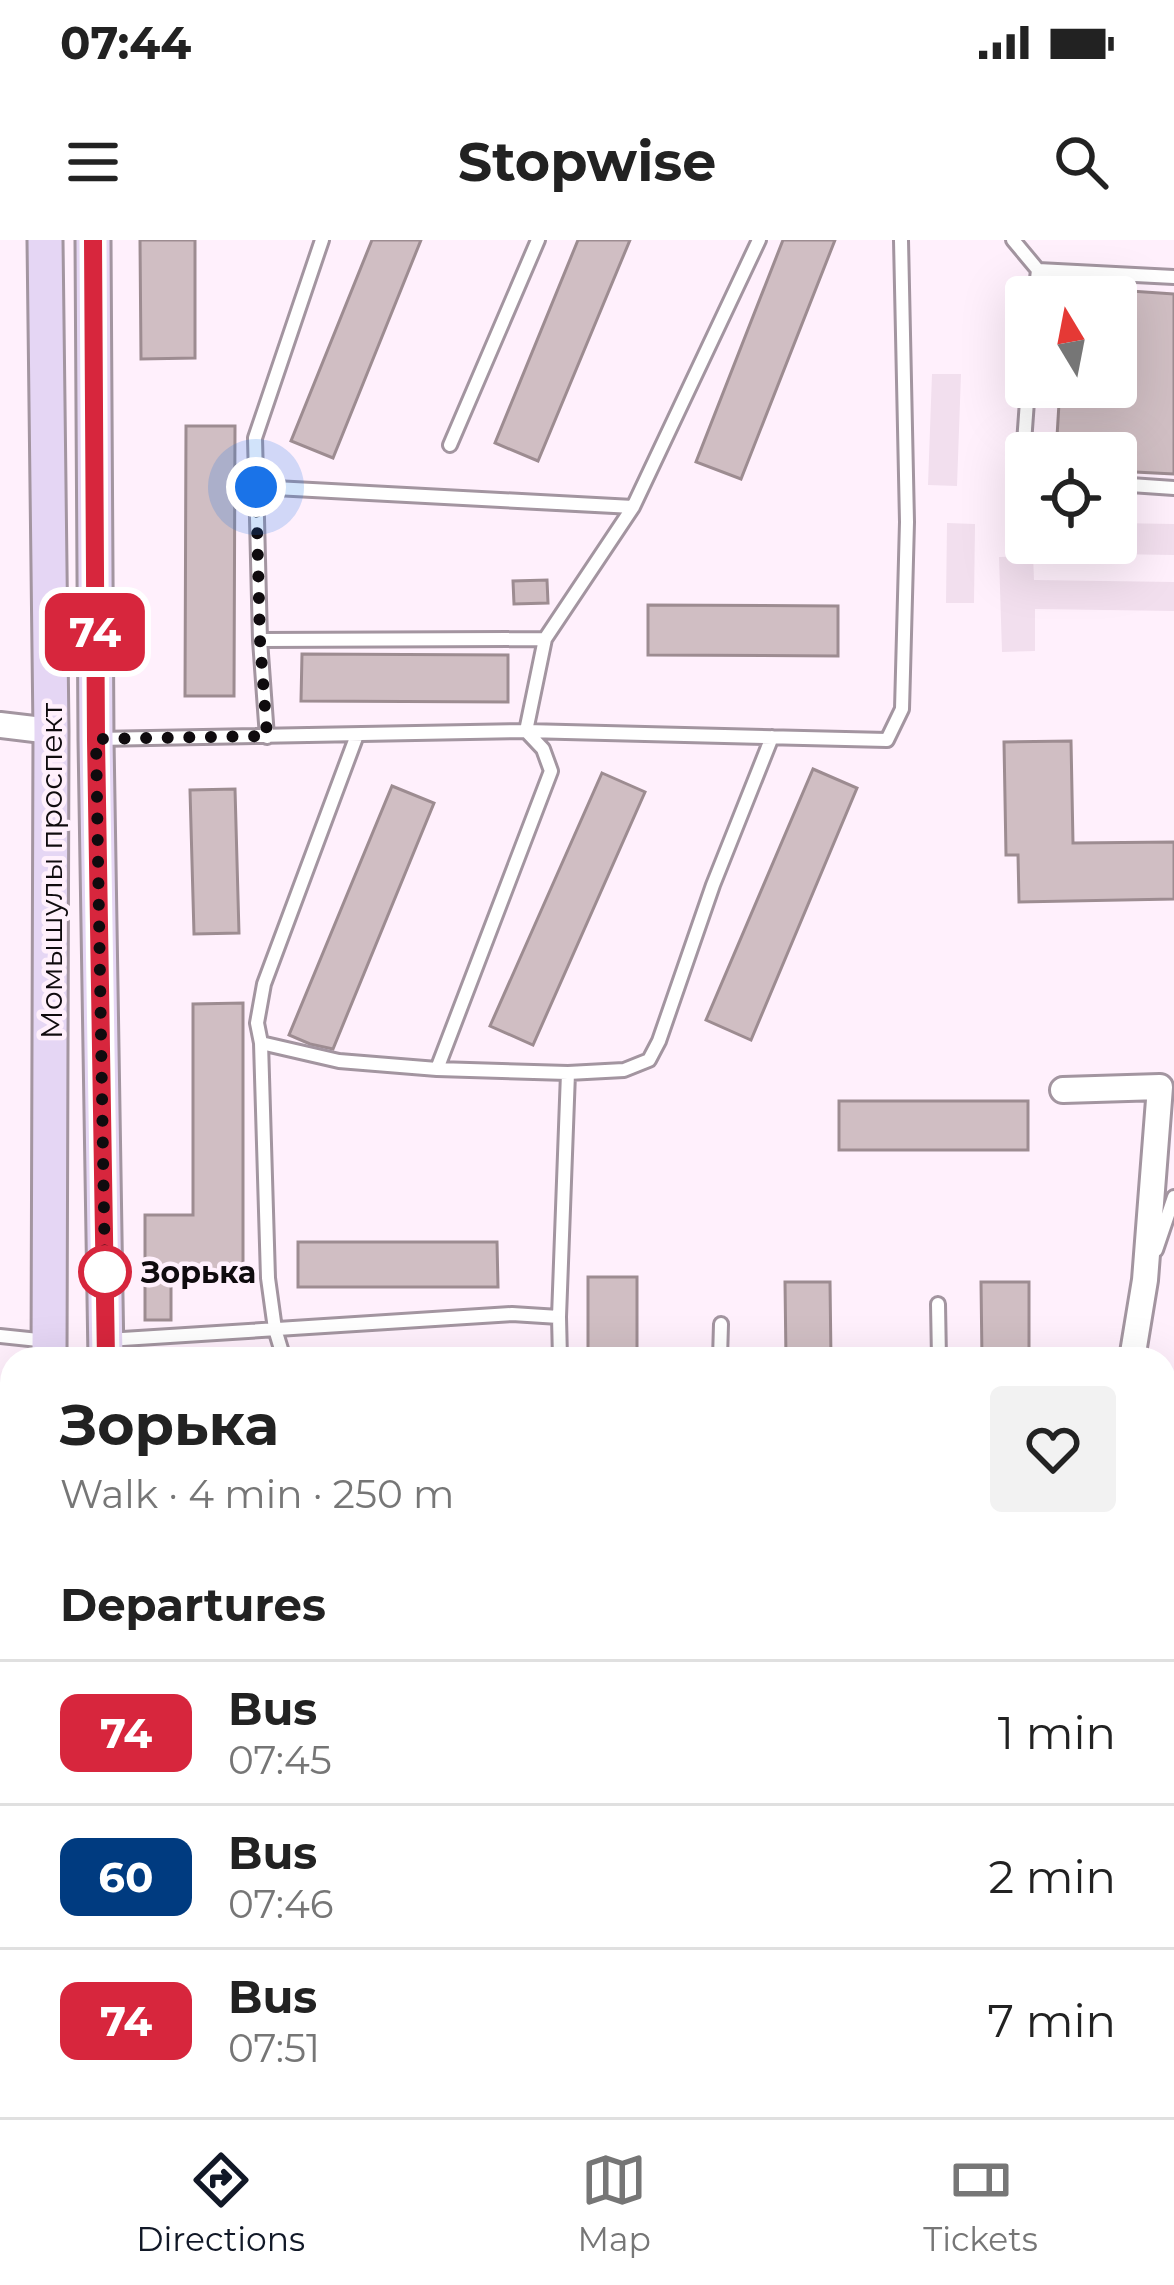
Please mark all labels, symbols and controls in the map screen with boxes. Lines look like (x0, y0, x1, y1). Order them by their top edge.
text: 07:44 (60, 15, 191, 70)
icon: menu (60, 129, 126, 195)
text: Stopwise (458, 129, 716, 195)
icon: search (1048, 129, 1114, 195)
north arrow (1005, 276, 1137, 408)
map controls (1005, 276, 1137, 564)
button: locate (1005, 432, 1137, 564)
your location (226, 457, 286, 517)
line badge: 74 (41, 593, 149, 671)
text: 74 (69, 606, 121, 658)
street label: Момышулы проспект (33, 702, 70, 1039)
marker: Зорька (80, 1247, 130, 1297)
place label: Зорька (140, 1254, 256, 1291)
button: heart (990, 1386, 1116, 1512)
text: Зорька (60, 1390, 279, 1459)
text: Walk · 4 min · 250 m (60, 1470, 454, 1518)
text: Departures (60, 1577, 326, 1632)
text: Bus (228, 1681, 317, 1736)
text: 1 min (998, 1705, 1116, 1760)
text: 74 (100, 1707, 152, 1759)
text: 07:45 (228, 1736, 332, 1784)
text: Bus (228, 1825, 317, 1880)
text: 2 min (988, 1849, 1116, 1904)
text: 60 (98, 1851, 154, 1903)
text: 07:46 (228, 1880, 334, 1928)
text: Bus (228, 1969, 317, 2024)
text: 7 min (987, 1993, 1116, 2048)
text: 74 (100, 1995, 152, 2047)
text: 07:51 (228, 2024, 320, 2072)
tab: Directions (136, 2147, 305, 2259)
tab: Map (578, 2147, 651, 2259)
tab: Tickets (923, 2147, 1038, 2259)

